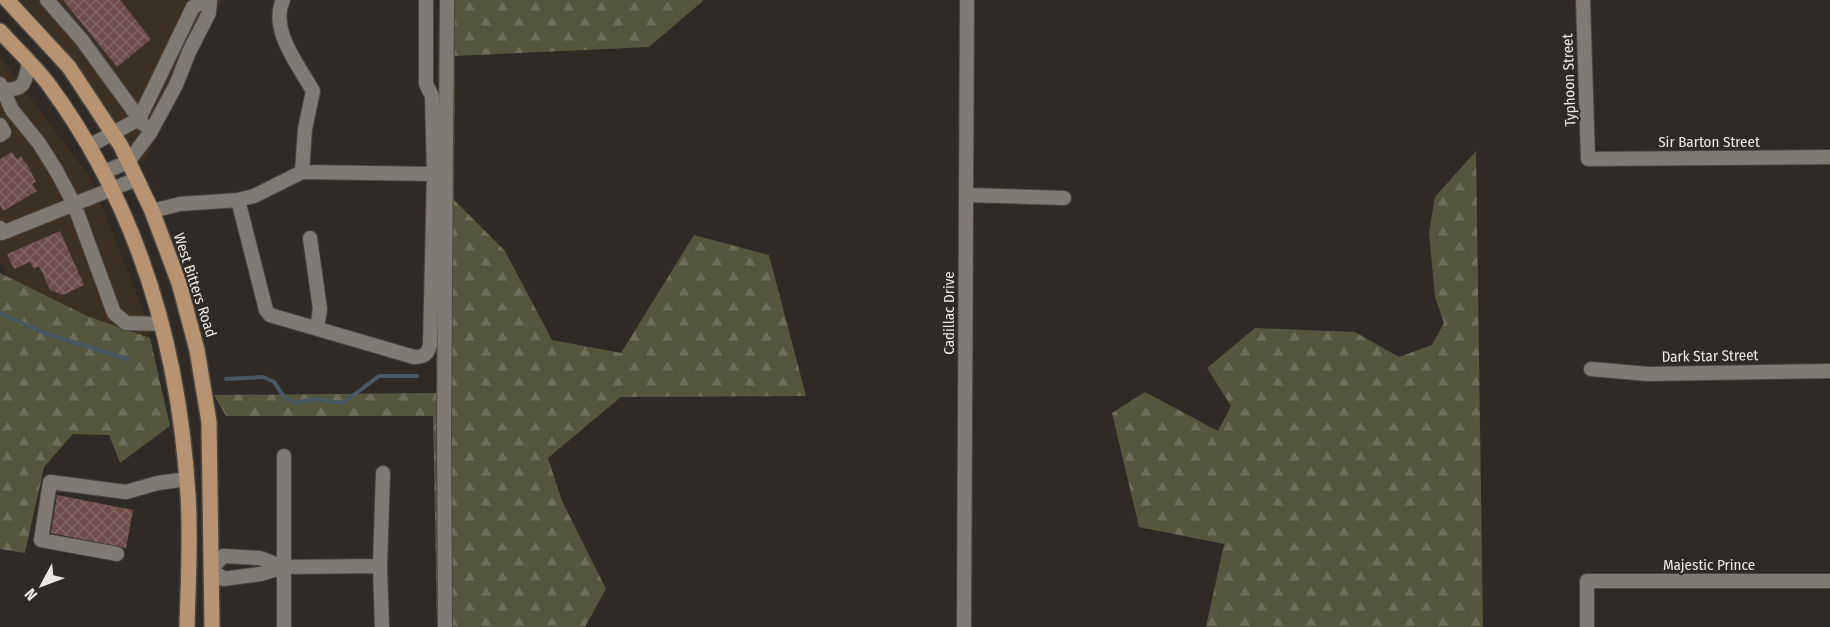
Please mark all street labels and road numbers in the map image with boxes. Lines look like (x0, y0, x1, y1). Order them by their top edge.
street label: Typhoon Street (1558, 33, 1580, 127)
street label: Sir Barton Street (1658, 133, 1760, 151)
street label: West Bitters Road (170, 231, 220, 339)
street label: Cadillac Drive (940, 271, 958, 355)
street label: Dark Star Street (1661, 346, 1759, 366)
street label: Majestic Prince (1663, 556, 1755, 574)

